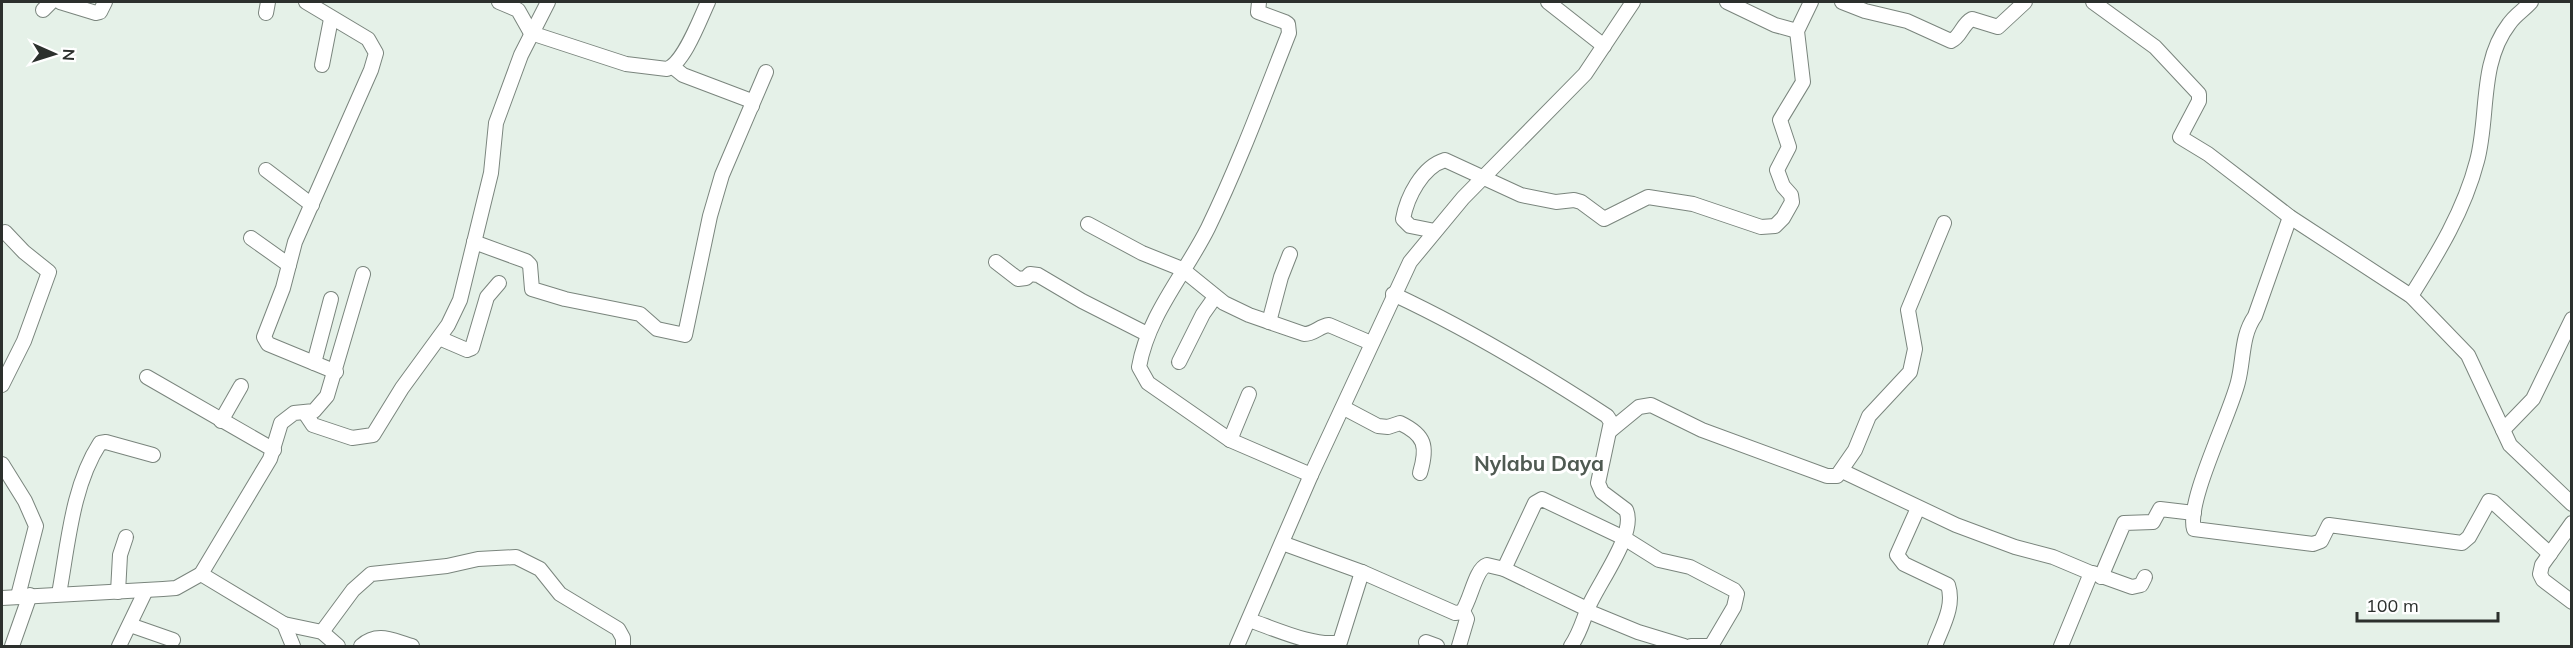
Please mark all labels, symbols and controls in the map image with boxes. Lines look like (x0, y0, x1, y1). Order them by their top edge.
north arrow (24, 24, 84, 84)
text: N (59, 48, 79, 61)
district label: Nylabu Daya (1474, 450, 1604, 476)
scale bar (2357, 585, 2498, 623)
text: 100 m (2366, 594, 2419, 617)

